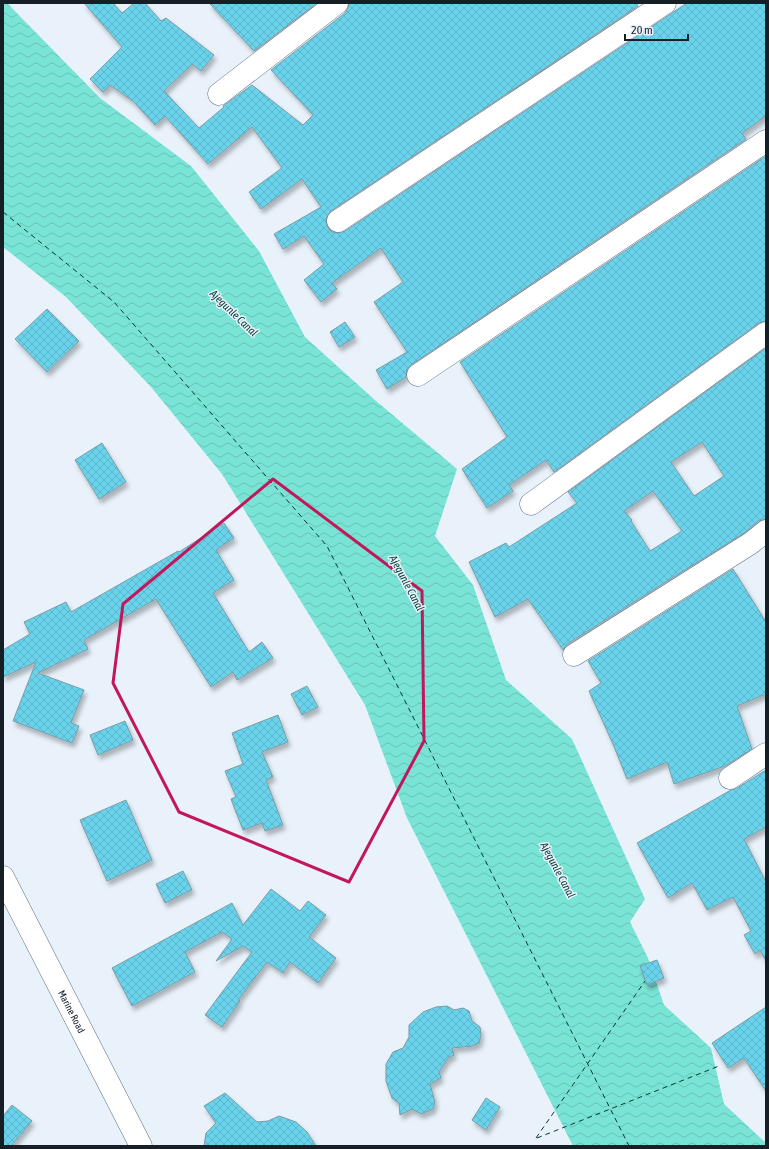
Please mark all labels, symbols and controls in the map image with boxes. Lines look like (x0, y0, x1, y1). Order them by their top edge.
scale bar (625, 16, 688, 42)
text: 20 m (631, 23, 653, 37)
water label: Ajegunle Canal (207, 287, 260, 339)
water label: Ajegunle Canal (387, 552, 427, 613)
water label: Ajegunle Canal (538, 839, 578, 900)
street label: Marine Road (56, 988, 87, 1035)

